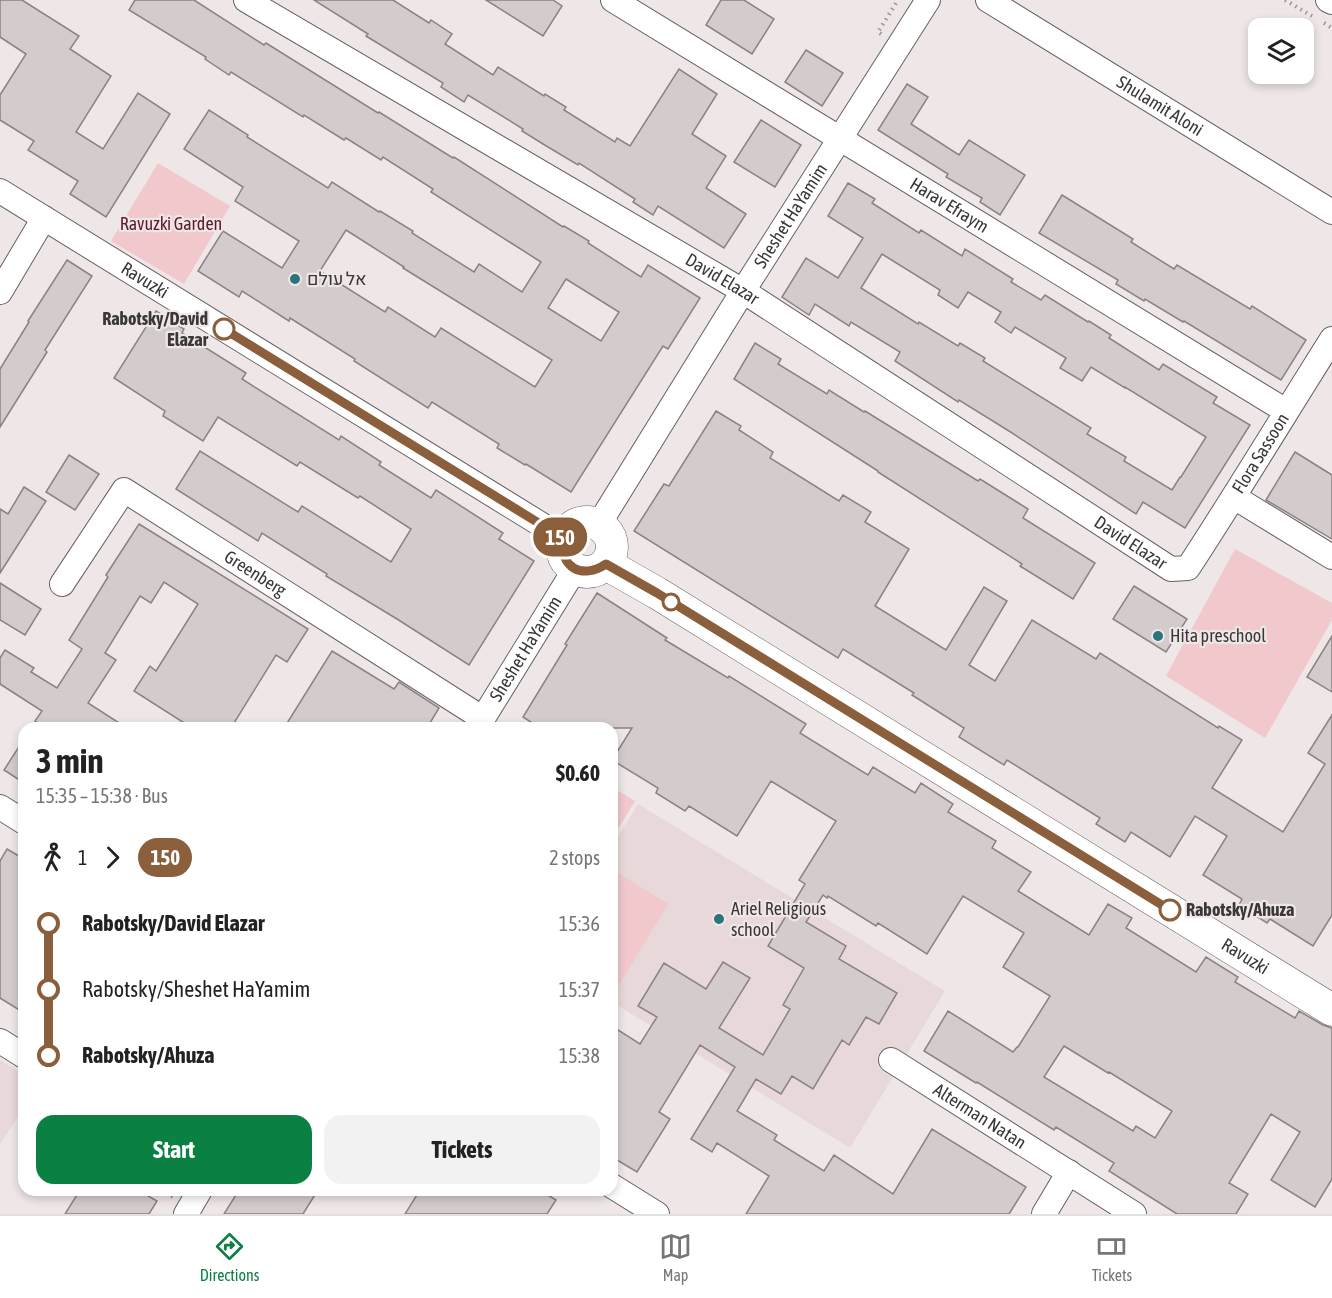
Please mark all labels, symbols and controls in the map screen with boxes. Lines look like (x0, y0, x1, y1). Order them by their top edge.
map controls (1248, 18, 1314, 84)
button: layers (1248, 18, 1314, 84)
street label: Shulamit Aloni (1113, 71, 1207, 140)
street label: Sheshet HaYamim (749, 159, 831, 272)
street label: Harav Efraym (906, 173, 993, 237)
park label: Ravuzki Garden (120, 213, 222, 234)
street label: David Elazar (682, 249, 764, 309)
street label: Ravuzki (118, 257, 172, 302)
place label: אל עולם (307, 268, 367, 289)
marker: אל עולם (288, 272, 302, 286)
place label: Rabotsky/David Elazar (102, 308, 209, 350)
marker: Rabotsky/David Elazar (213, 318, 235, 340)
street label: Flora Sassoon (1227, 409, 1293, 497)
street label: David Elazar (1091, 511, 1171, 574)
line badge: 150 (526, 518, 594, 556)
text: 150 (545, 525, 575, 549)
street label: Greenberg (221, 546, 290, 601)
street label: Sheshet HaYamim (485, 592, 566, 705)
unlabelled marker (662, 593, 680, 611)
place label: Hita preschool (1170, 625, 1266, 646)
marker: Hita preschool (1151, 629, 1165, 643)
text: 3 min (36, 742, 103, 780)
text: $0.60 (556, 760, 600, 786)
text: 15:35 – 15:38 · Bus (36, 784, 168, 807)
icon: walk (36, 841, 69, 874)
icon: forward (96, 841, 129, 874)
text: 150 (150, 845, 180, 869)
text: 1 (78, 846, 87, 869)
text: 2 stops (549, 846, 600, 869)
place label: Ariel Religious school (731, 898, 826, 940)
marker: Rabotsky/Ahuza (1159, 899, 1181, 921)
place label: Rabotsky/Ahuza (1186, 899, 1294, 920)
text: Rabotsky/David Elazar (82, 910, 264, 936)
text: 15:36 (559, 912, 600, 935)
marker: Ariel Religious school (712, 912, 726, 926)
street label: Ravuzki (1218, 933, 1273, 978)
text: Rabotsky/Sheshet HaYamim (82, 976, 310, 1002)
text: 15:37 (559, 978, 600, 1001)
text: Rabotsky/Ahuza (82, 1042, 215, 1068)
text: 15:38 (559, 1044, 600, 1067)
street label: Alterman Natan (930, 1079, 1030, 1153)
button: Start (36, 1115, 312, 1184)
button: Tickets (324, 1115, 600, 1184)
tab: Directions (200, 1230, 259, 1284)
tab: Map (659, 1230, 692, 1284)
tab: Tickets (1092, 1230, 1132, 1284)

